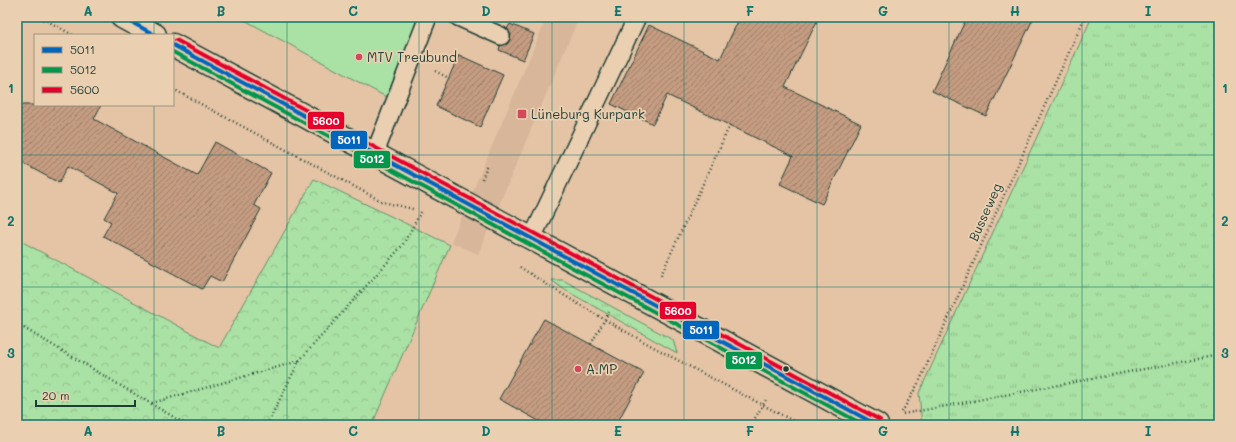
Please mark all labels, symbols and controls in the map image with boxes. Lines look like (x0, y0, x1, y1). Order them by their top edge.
text: A (83, 2, 93, 19)
text: B (217, 2, 226, 19)
text: C (348, 2, 358, 19)
text: D (481, 2, 491, 19)
text: E (614, 2, 622, 19)
text: F (746, 2, 754, 19)
text: G (878, 2, 888, 19)
text: H (1010, 2, 1020, 19)
text: I (1145, 2, 1152, 19)
legend (34, 34, 174, 106)
text: 5011 (70, 41, 95, 57)
place label: MTV Treubund (367, 48, 457, 65)
marker: MTV Treubund (354, 52, 364, 62)
text: 5012 (70, 61, 96, 77)
text: 1 (8, 79, 14, 96)
text: 1 (1222, 79, 1228, 96)
text: 5600 (70, 81, 100, 97)
place label: Lüneburg Kurpark (531, 105, 645, 122)
marker: Lüneburg Kurpark (516, 108, 528, 120)
line badge: 5600 (307, 111, 345, 130)
text: 5600 (312, 113, 340, 128)
line badge: 5011 (330, 130, 368, 150)
text: 5011 (337, 132, 361, 147)
line badge: 5012 (353, 150, 391, 169)
text: 5012 (360, 151, 384, 166)
street label: Busseweg (964, 180, 1005, 243)
text: 2 (7, 212, 15, 229)
text: 2 (1221, 212, 1229, 229)
line badge: 5600 (659, 301, 697, 320)
text: 5600 (664, 303, 692, 318)
line badge: 5011 (682, 320, 720, 340)
text: 5011 (689, 322, 713, 337)
text: 3 (7, 344, 15, 361)
text: 3 (1221, 344, 1229, 361)
line badge: 5012 (725, 351, 763, 370)
text: 5012 (732, 352, 756, 367)
place label: A.MP (586, 360, 617, 377)
marker: A.MP (573, 364, 583, 374)
unlabelled marker (781, 364, 791, 374)
scale bar (36, 382, 135, 408)
text: 20 m (42, 387, 70, 403)
text: A (83, 422, 93, 439)
text: B (217, 422, 226, 439)
text: C (348, 422, 358, 439)
text: D (481, 422, 491, 439)
text: E (614, 422, 622, 439)
text: F (746, 422, 754, 439)
text: G (878, 422, 888, 439)
text: H (1010, 422, 1020, 439)
text: I (1145, 422, 1152, 439)

